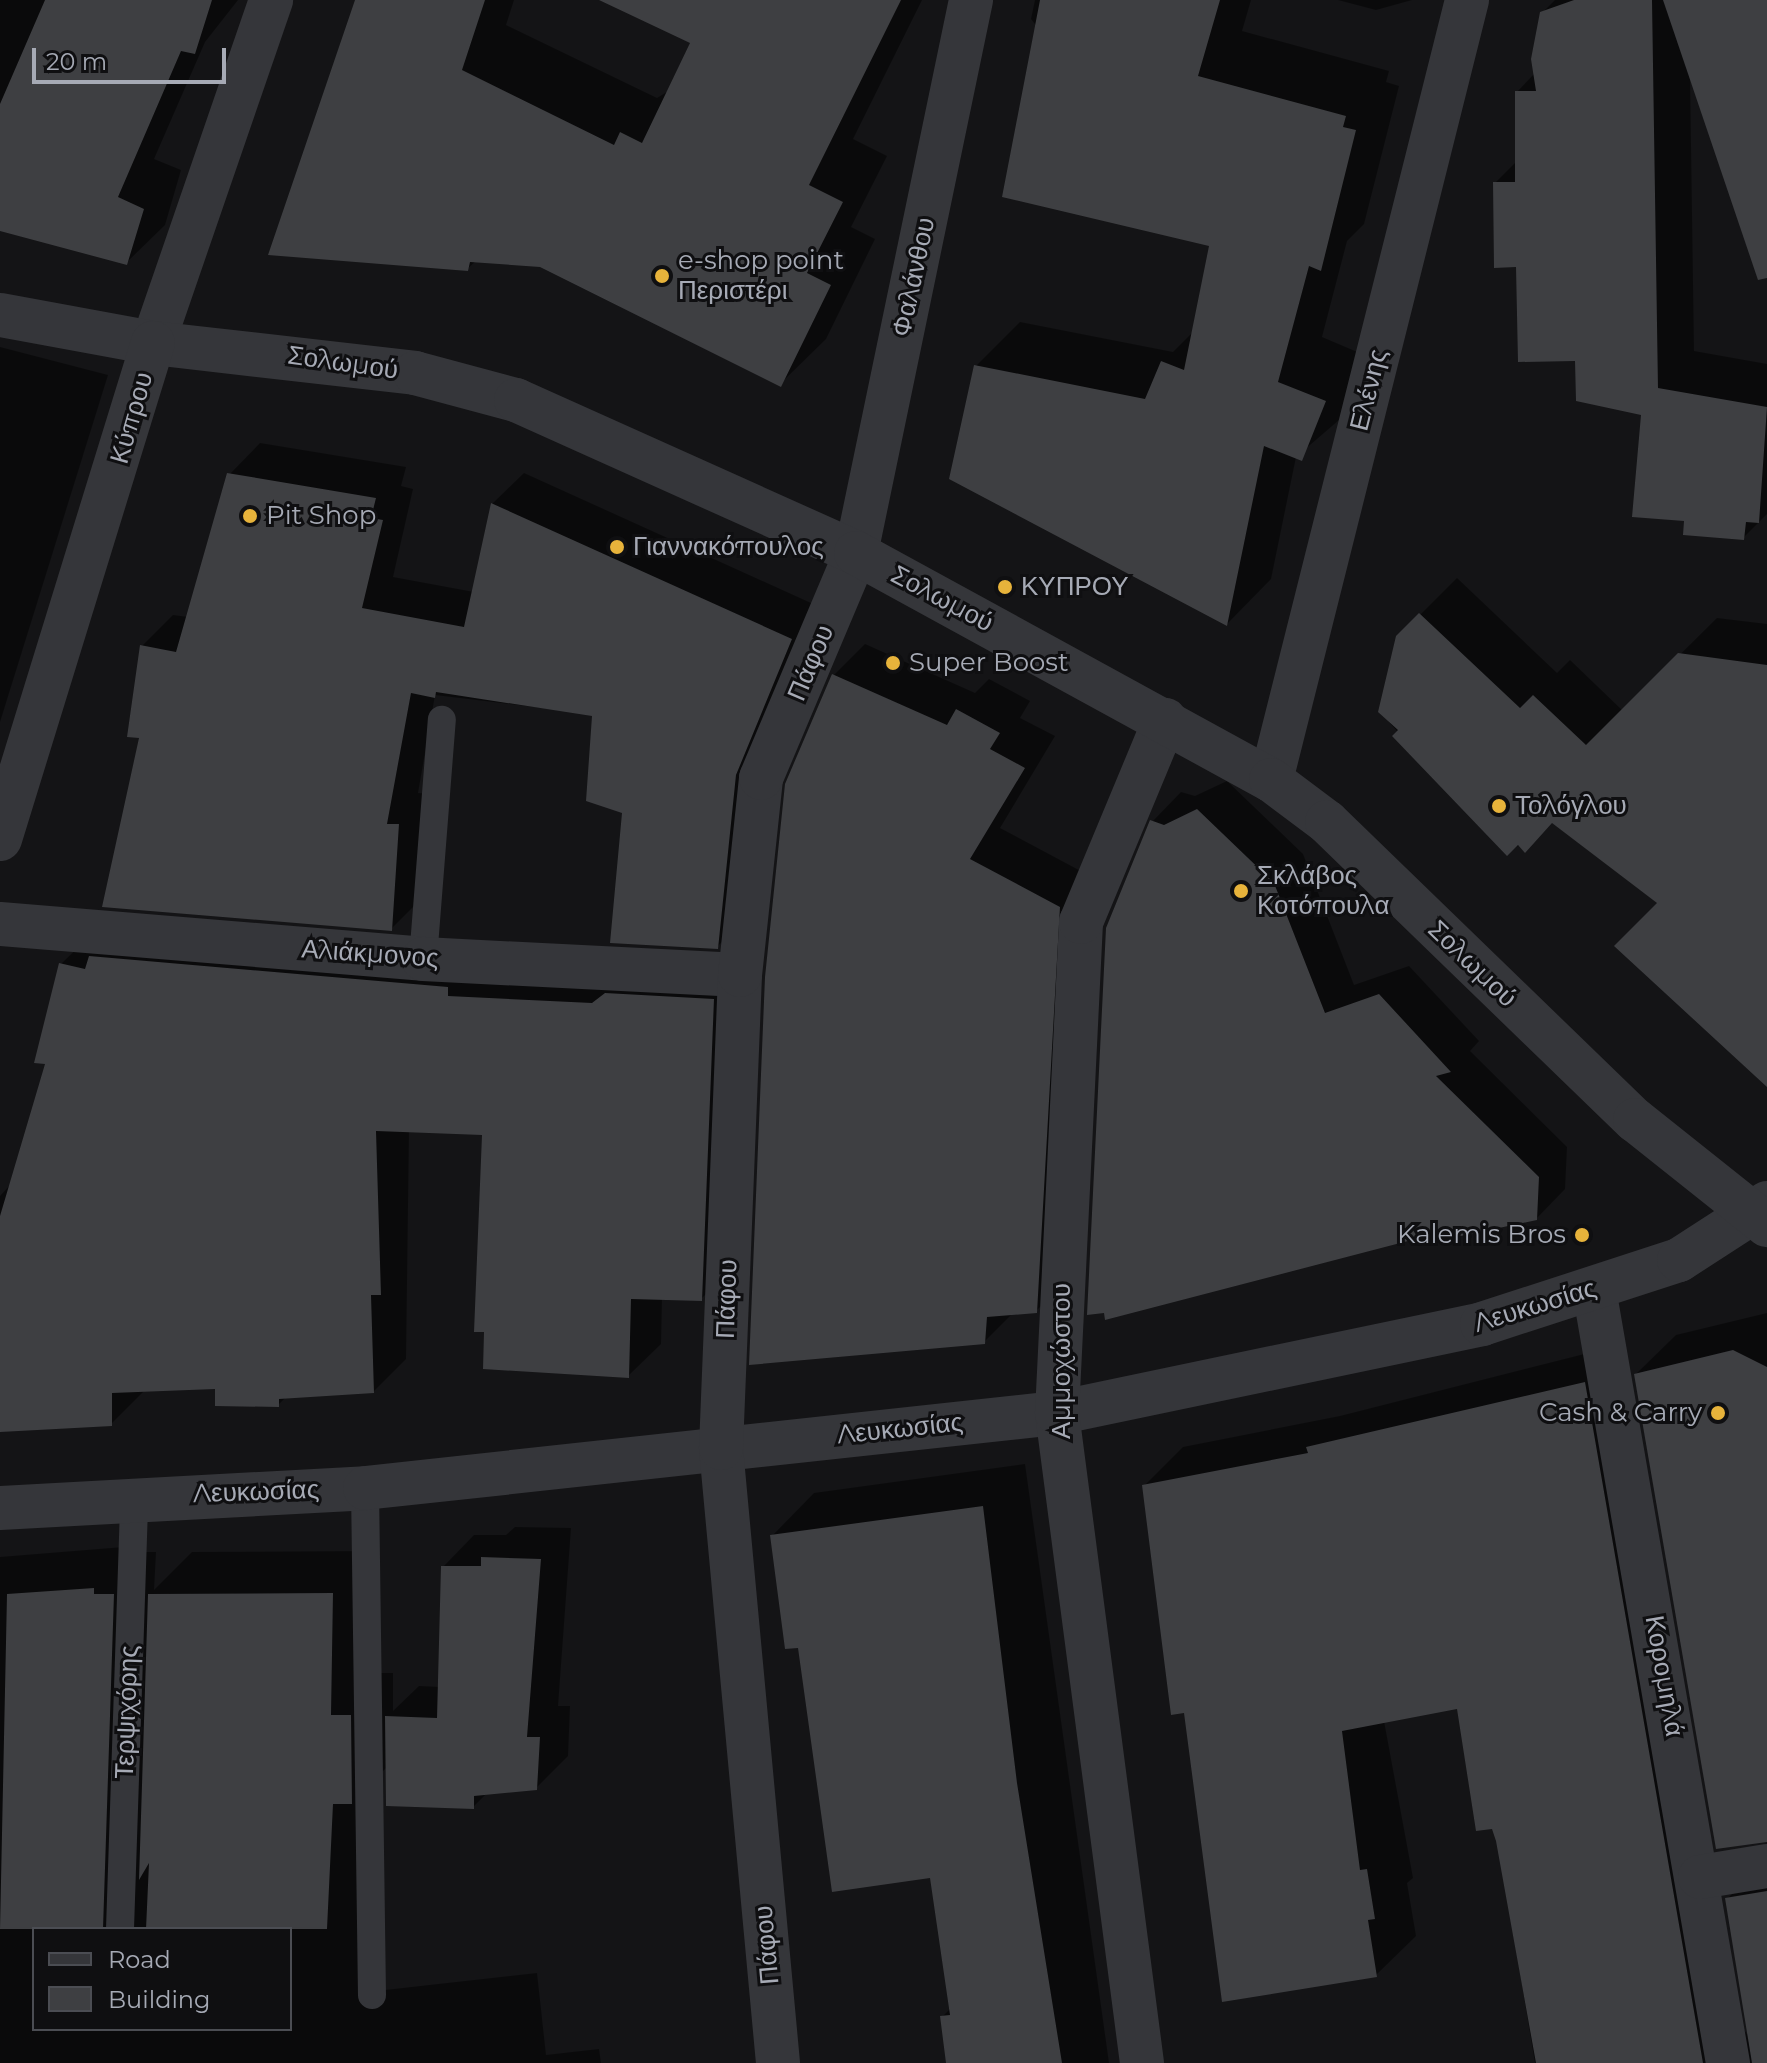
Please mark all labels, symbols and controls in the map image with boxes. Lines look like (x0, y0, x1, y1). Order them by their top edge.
scale bar (36, 32, 230, 82)
text: 20 m (46, 47, 107, 76)
street label: Φαλάνθου (886, 215, 942, 339)
place label: e-shop point Περιστέρι (678, 245, 844, 306)
marker: e-shop point Περιστέρι (653, 267, 671, 285)
street label: Σολωμού (286, 340, 400, 386)
street label: Ελένης (1344, 346, 1394, 434)
street label: Κύπρου (104, 369, 160, 467)
place label: Pit Shop (266, 500, 376, 532)
marker: Pit Shop (241, 507, 259, 525)
place label: Γιαννακόπουλος (633, 531, 824, 563)
marker: Γιαννακόπουλος (608, 538, 626, 556)
street label: Σολωμού (886, 559, 998, 639)
place label: ΚΥΠΡΟΥ (1021, 571, 1129, 603)
marker: ΚΥΠΡΟΥ (996, 578, 1014, 596)
street label: Πάφου (781, 620, 841, 706)
place label: Super Boost (909, 647, 1068, 679)
marker: Super Boost (884, 654, 902, 672)
place label: Τολόγλου (1515, 790, 1627, 822)
marker: Τολόγλου (1490, 797, 1508, 815)
place label: Σκλάβος Κοτόπουλα (1257, 860, 1389, 922)
marker: Σκλάβος Κοτόπουλα (1232, 882, 1250, 900)
street label: Σολωμού (1421, 914, 1523, 1014)
street label: Αλιάκμονος (300, 934, 440, 974)
place label: Kalemis Bros (1397, 1219, 1566, 1251)
marker: Kalemis Bros (1573, 1226, 1591, 1244)
street label: Πάφου (710, 1259, 744, 1339)
street label: Λευκωσίας (1470, 1273, 1600, 1339)
street label: Αμμοχώστου (1046, 1283, 1078, 1439)
place label: Cash & Carry (1539, 1397, 1702, 1429)
marker: Cash & Carry (1709, 1404, 1727, 1422)
street label: Λευκωσίας (836, 1407, 964, 1451)
street label: Λευκωσίας (192, 1474, 320, 1510)
street label: Κορομηλά (1638, 1613, 1690, 1739)
street label: Τερψιχόρης (109, 1645, 145, 1779)
street label: Πάφου (748, 1904, 786, 1986)
legend (32, 1927, 292, 2031)
text: Road (108, 1945, 171, 1974)
text: Building (108, 1985, 211, 2014)

